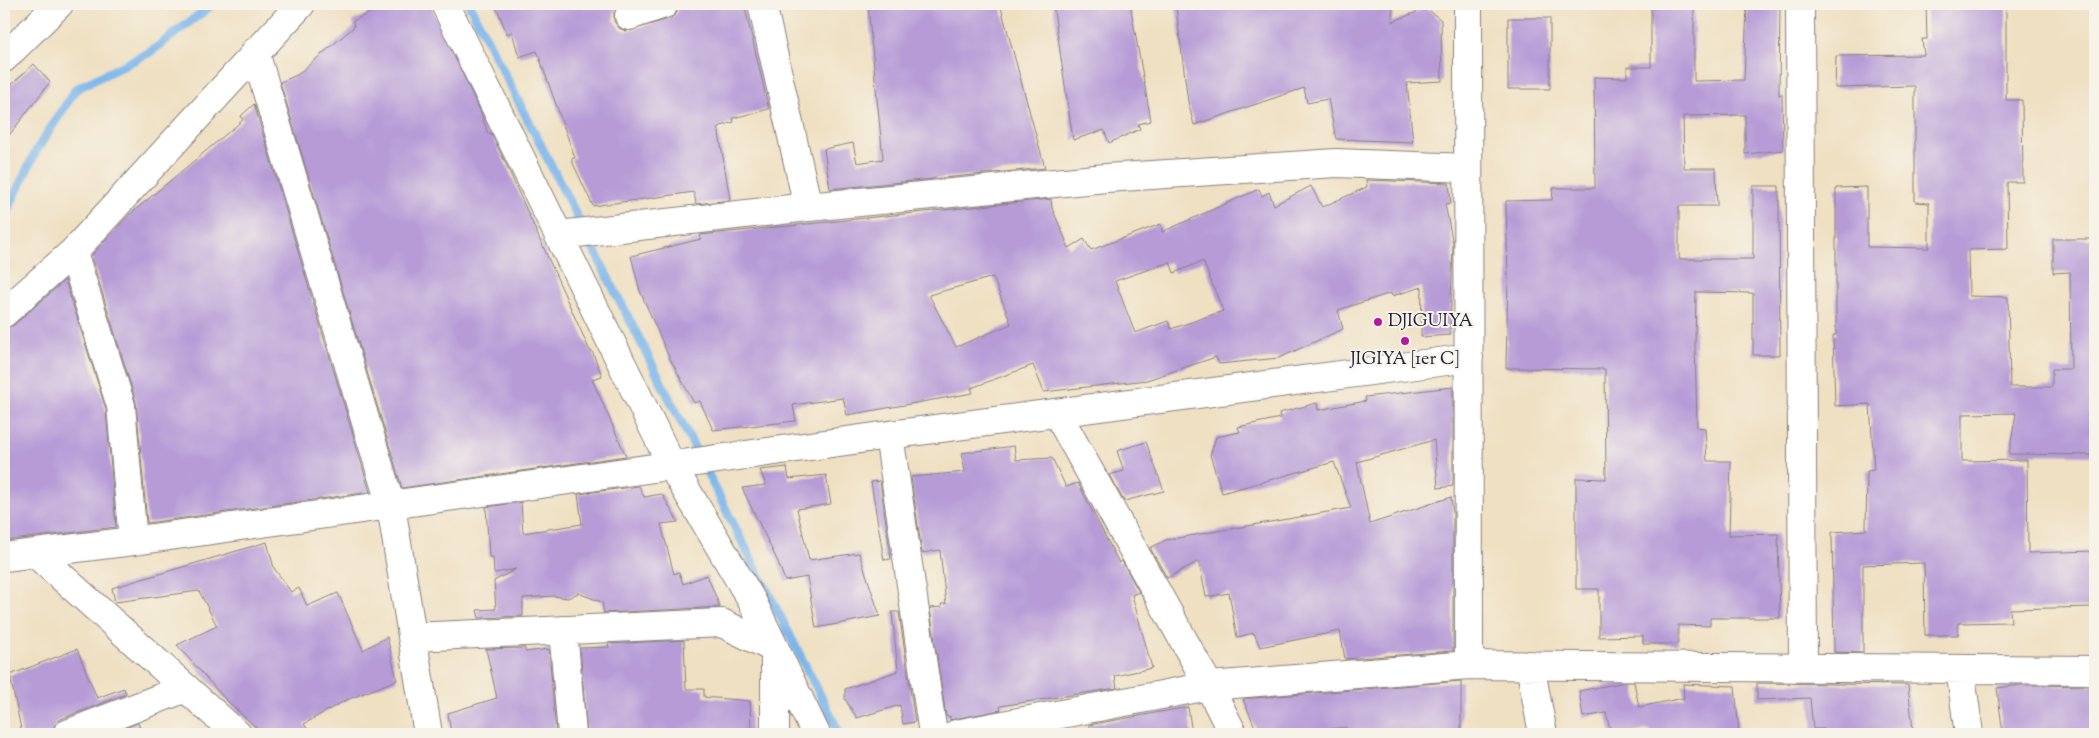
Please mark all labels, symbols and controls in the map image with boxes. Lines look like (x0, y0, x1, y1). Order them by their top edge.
place label: DJIGUIYA (1388, 309, 1473, 335)
marker: DJIGUIYA (1372, 316, 1384, 328)
marker: JIGIYA [1er C] (1399, 335, 1411, 347)
place label: JIGIYA [1er C] (1349, 347, 1460, 373)

